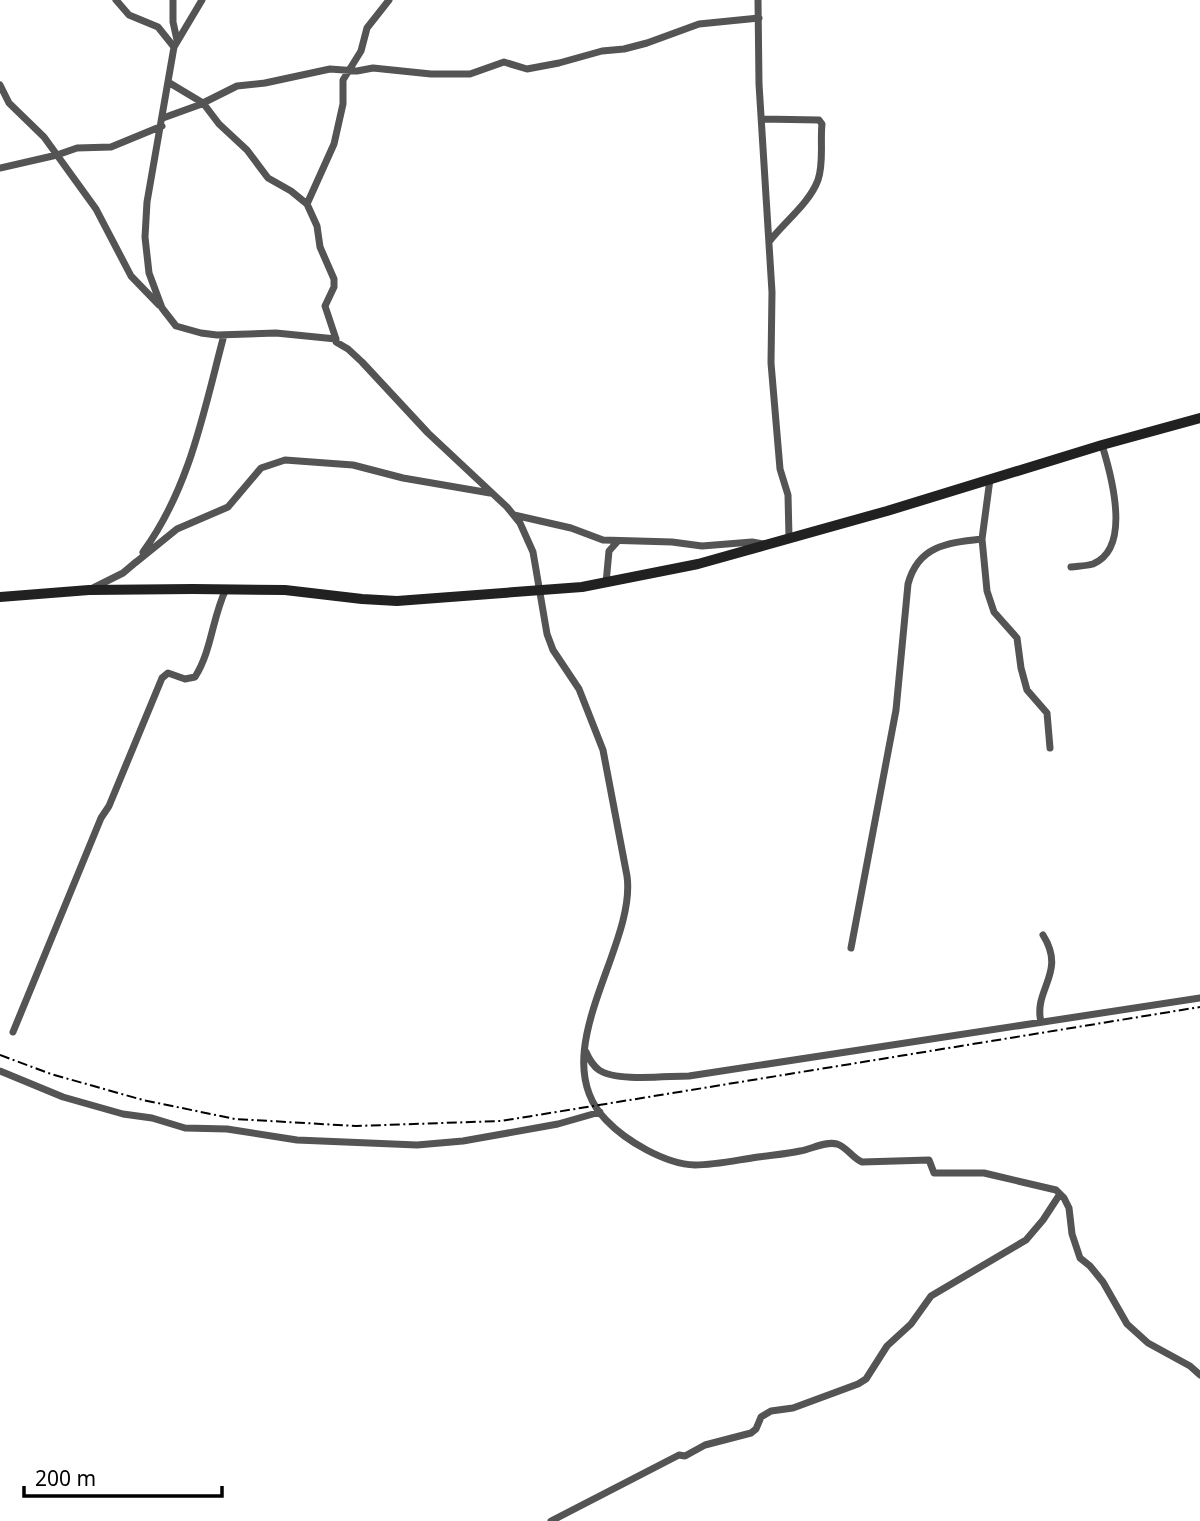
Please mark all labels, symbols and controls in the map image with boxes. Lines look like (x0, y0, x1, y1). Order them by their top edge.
scale bar (24, 1454, 222, 1498)
text: 200 m (35, 1464, 96, 1492)

